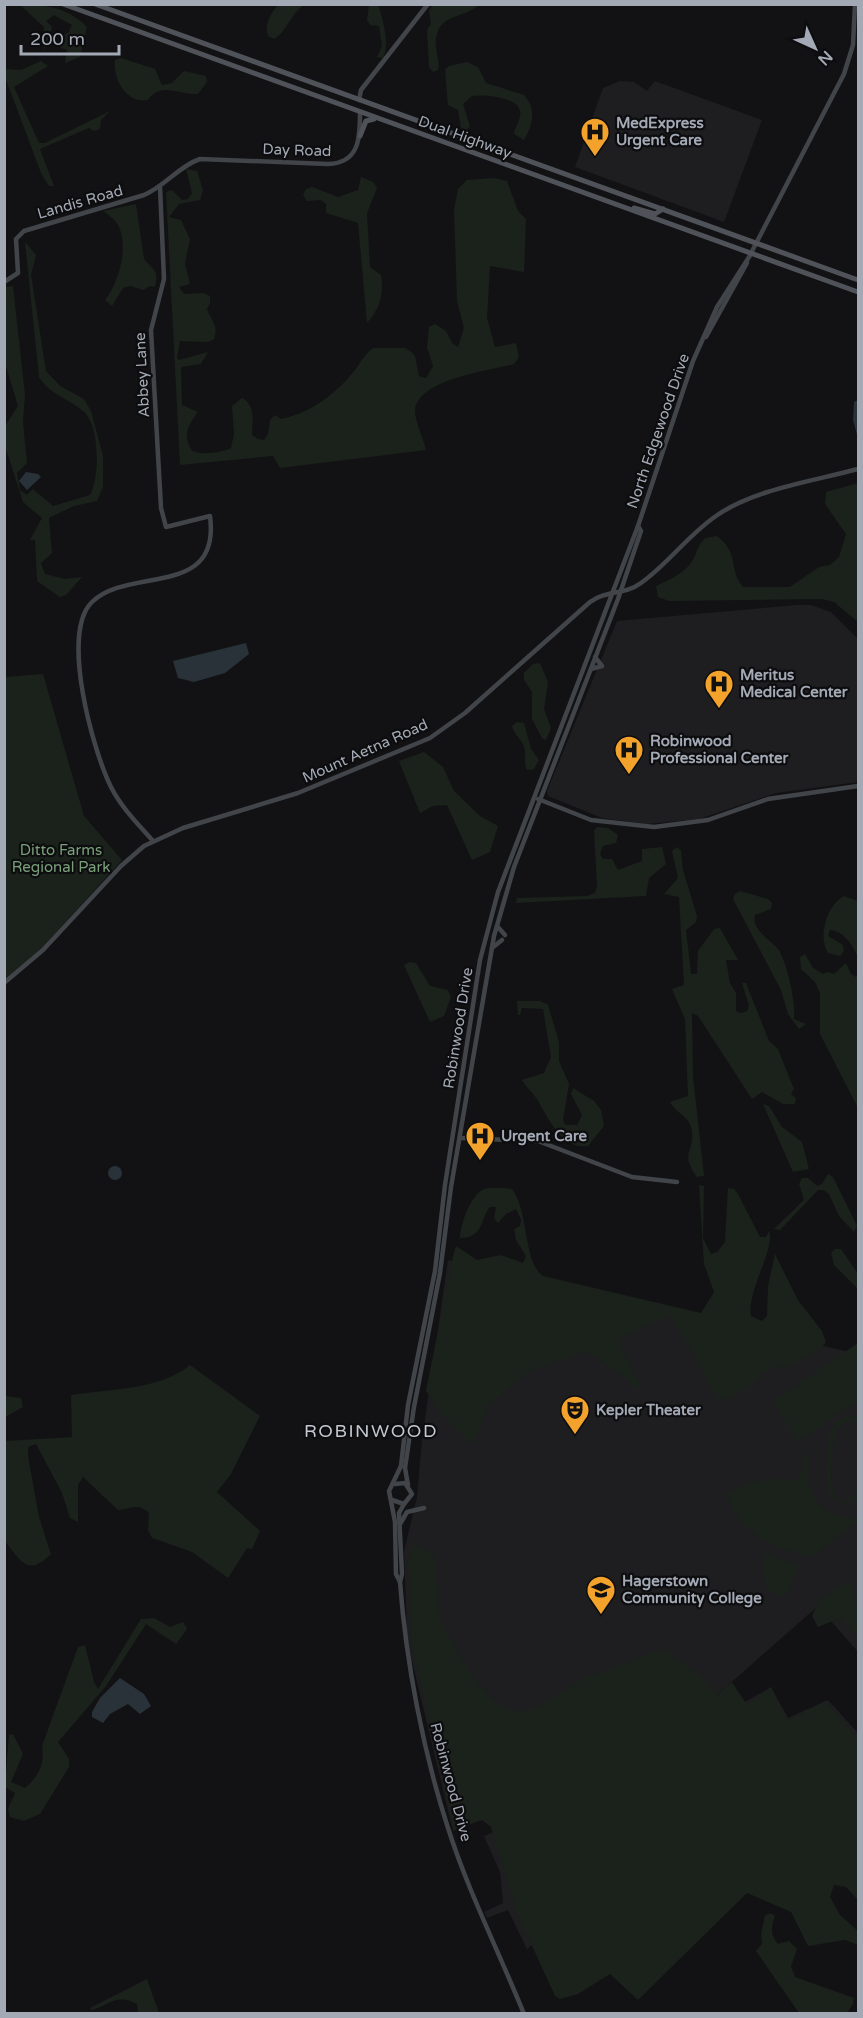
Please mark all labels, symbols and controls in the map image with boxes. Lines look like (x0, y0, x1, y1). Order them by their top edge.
scale bar (21, 18, 118, 56)
north arrow (785, 18, 845, 78)
text: 200 m (30, 28, 85, 50)
text: N (813, 46, 837, 70)
street label: Dual Highway (416, 112, 514, 162)
place label: MedExpress Urgent Care (616, 114, 704, 150)
hospital icon: MedExpress Urgent Care (579, 116, 611, 158)
street label: Day Road (262, 140, 332, 160)
street label: Landis Road (35, 181, 125, 223)
street label: Abbey Lane (131, 332, 153, 418)
street label: North Edgewood Drive (623, 351, 693, 511)
place label: Meritus Medical Center (740, 666, 848, 701)
hospital icon: Meritus Medical Center (703, 668, 735, 710)
street label: Mount Aetna Road (299, 715, 431, 787)
place label: Robinwood Professional Center (650, 732, 789, 767)
hospital icon: Robinwood Professional Center (613, 734, 645, 776)
park label: Ditto Farms Regional Park (12, 841, 110, 876)
street label: Robinwood Drive (440, 966, 476, 1090)
hospital icon: Urgent Care (464, 1120, 496, 1162)
place label: Urgent Care (501, 1127, 588, 1146)
theatre icon: Kepler Theater (559, 1394, 591, 1436)
place label: Kepler Theater (596, 1401, 701, 1420)
district label: ROBINWOOD (304, 1420, 438, 1442)
place label: Hagerstown Community College (622, 1572, 762, 1608)
school or university icon: Hagerstown Community College (585, 1574, 617, 1616)
street label: Robinwood Drive (426, 1721, 476, 1843)

